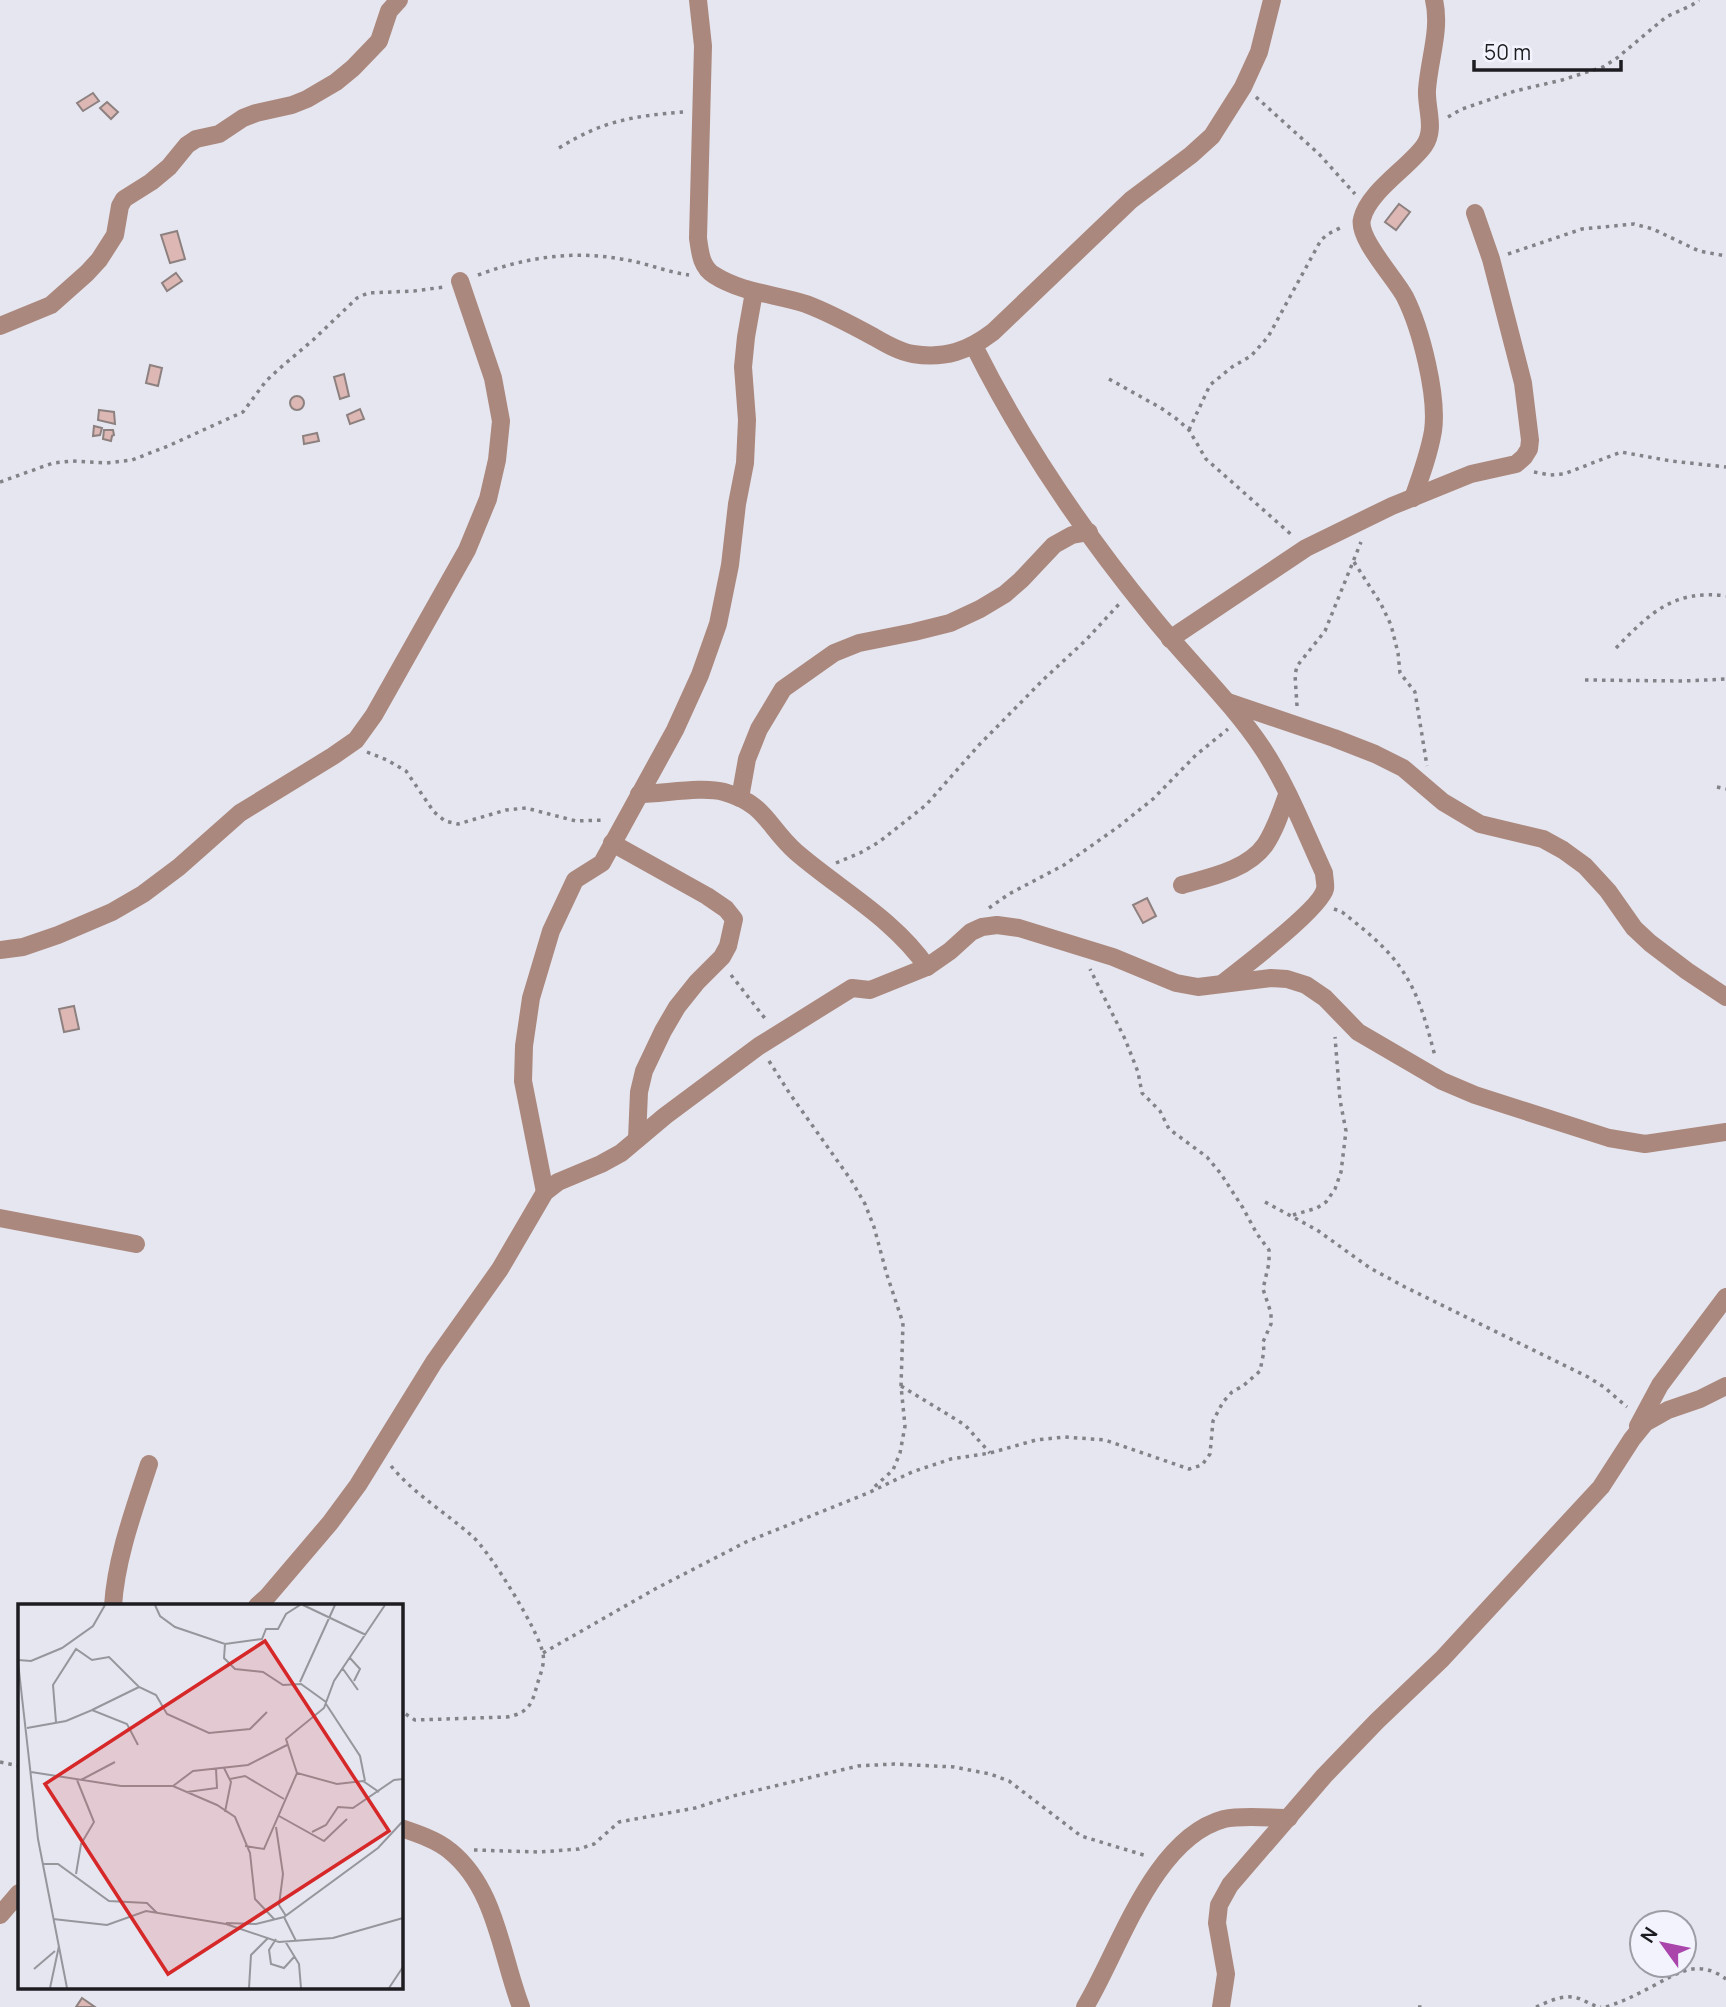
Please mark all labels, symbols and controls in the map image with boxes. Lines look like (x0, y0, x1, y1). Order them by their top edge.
scale bar (1474, 28, 1621, 72)
text: 50 m (1484, 38, 1531, 66)
inset map (18, 1604, 402, 1990)
north arrow (1628, 1909, 1698, 1979)
text: N (1634, 1922, 1663, 1948)

